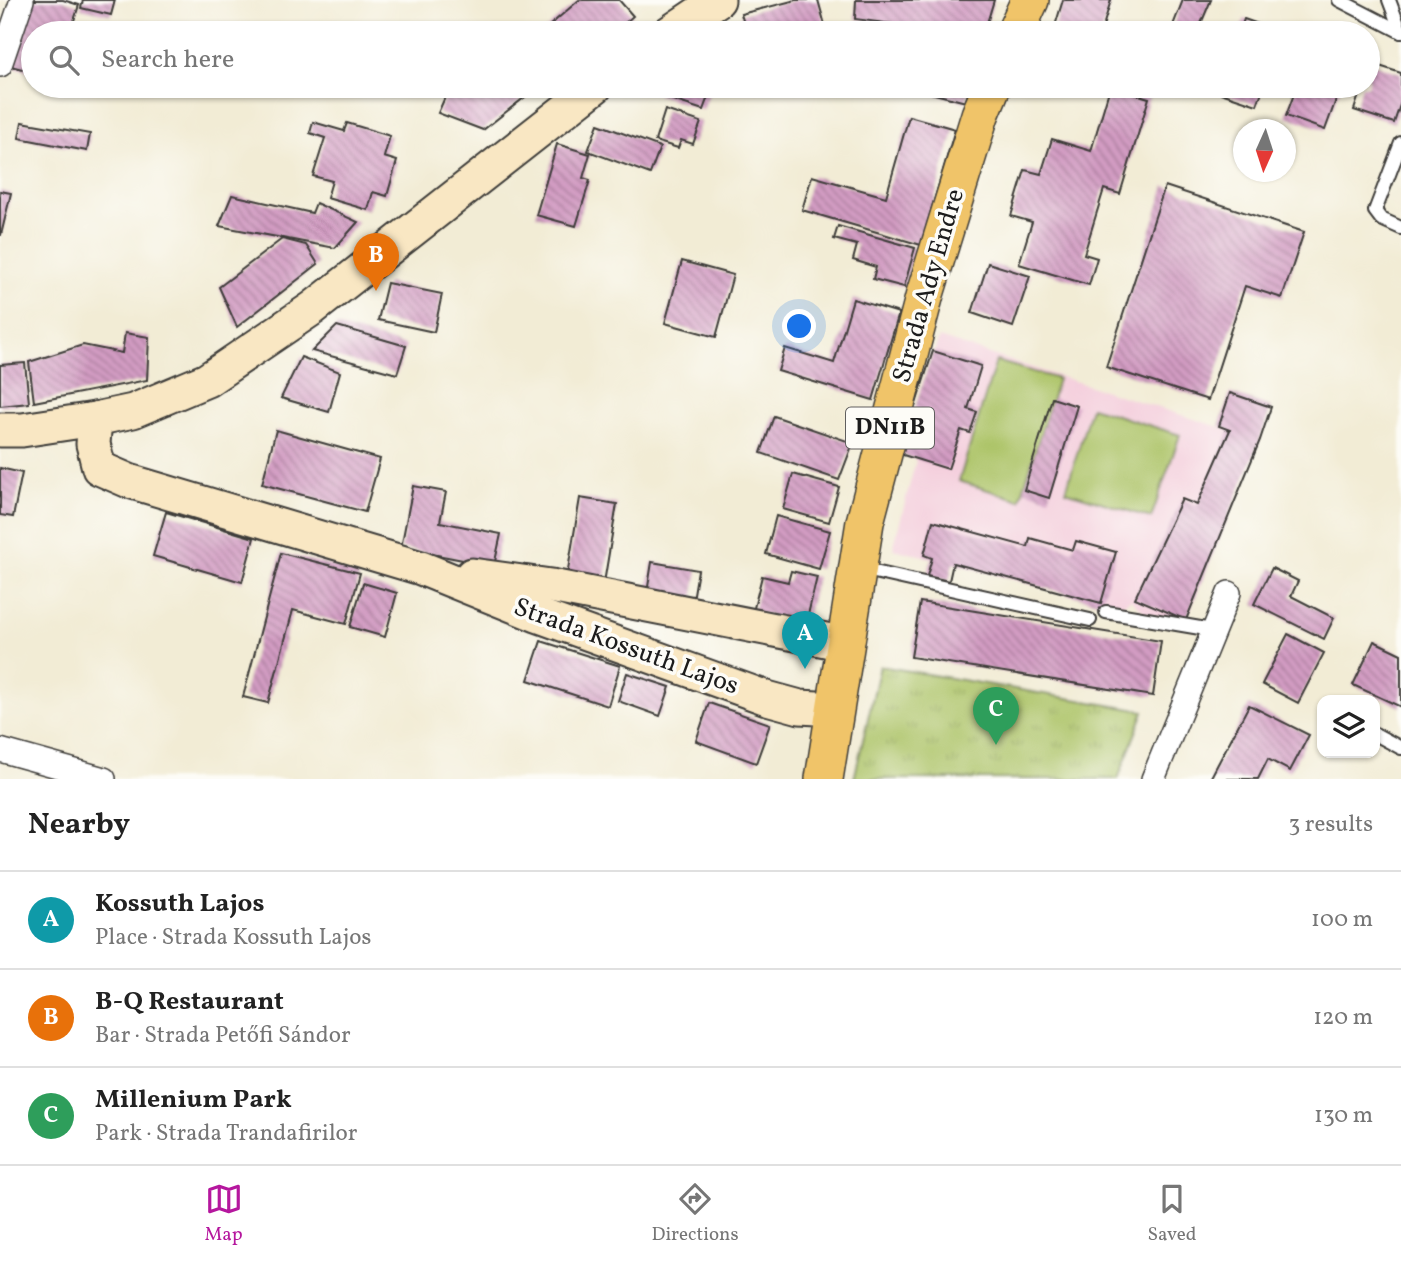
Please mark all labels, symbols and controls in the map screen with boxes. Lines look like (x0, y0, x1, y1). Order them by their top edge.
search box (21, 21, 1380, 98)
icon: search (45, 41, 83, 79)
text: Search here (101, 42, 234, 78)
north arrow (1233, 119, 1296, 182)
street label: Strada Ady Endre (884, 185, 974, 387)
pin: B (353, 233, 399, 291)
your location (782, 309, 816, 343)
road number: DN11B (846, 408, 934, 448)
street label: Strada Kossuth Lajos (508, 590, 744, 704)
pin: A (782, 611, 828, 669)
pin: C (973, 687, 1019, 745)
map controls (1317, 695, 1380, 758)
button: layers (1317, 695, 1380, 758)
text: Nearby (28, 804, 130, 846)
text: 3 results (1288, 809, 1373, 841)
text: Kossuth Lajos (95, 886, 264, 922)
text: A (43, 904, 59, 936)
text: 100 m (1311, 904, 1373, 936)
text: Place · Strada Kossuth Lajos (95, 922, 371, 954)
text: B-Q Restaurant (95, 984, 284, 1020)
text: B (43, 1002, 59, 1034)
text: 120 m (1313, 1002, 1373, 1034)
text: Bar · Strada Petőfi Sándor (95, 1020, 351, 1052)
text: Millenium Park (95, 1082, 292, 1118)
text: C (44, 1100, 58, 1132)
text: 130 m (1314, 1100, 1373, 1132)
text: Park · Strada Trandafirilor (95, 1118, 357, 1150)
tab: Map (204, 1180, 243, 1248)
tab: Directions (652, 1180, 739, 1248)
tab: Saved (1148, 1180, 1196, 1248)

